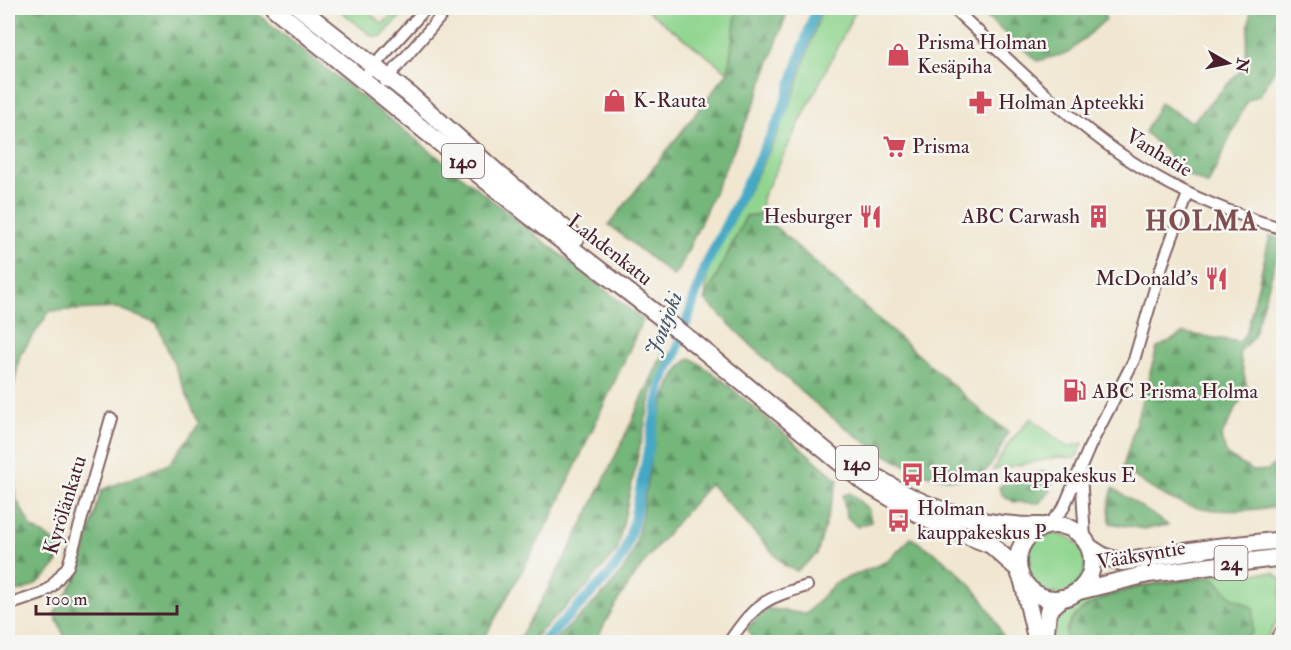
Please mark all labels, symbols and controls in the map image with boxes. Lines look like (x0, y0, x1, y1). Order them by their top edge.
place label: Prisma Holman Kesäpiha (917, 29, 1047, 80)
north arrow (1198, 33, 1258, 93)
shop icon: Prisma Holman Kesäpiha (886, 41, 912, 67)
text: N (1231, 56, 1253, 74)
shop icon: K-Rauta (602, 87, 628, 113)
place label: K-Rauta (633, 87, 707, 114)
pharmacy icon: Holman Apteekki (967, 89, 993, 115)
place label: Holman Apteekki (998, 89, 1145, 116)
street label: Vanhatie (1121, 123, 1198, 184)
supermarket icon: Prisma (881, 133, 907, 159)
place label: Prisma (912, 133, 970, 160)
road number: 140 (442, 144, 484, 178)
place label: Hesburger (763, 203, 852, 230)
restaurant icon: Hesburger (857, 203, 883, 229)
place label: ABC Carwash (961, 203, 1080, 230)
building icon: ABC Carwash (1085, 203, 1111, 229)
district label: HOLMA (1145, 205, 1259, 238)
street label: Lahdenkatu (562, 208, 658, 292)
place label: McDonald's (1095, 265, 1198, 292)
restaurant icon: McDonald's (1203, 265, 1229, 291)
water label: Joutjoki (639, 288, 689, 360)
fuel station icon: ABC Prisma Holma (1061, 378, 1087, 404)
place label: ABC Prisma Holma (1091, 378, 1259, 405)
road number: 140 (836, 446, 878, 480)
street label: Kyrölänkatu (37, 452, 93, 558)
bus stop icon: Holman kauppakeskus E (900, 462, 926, 488)
place label: Holman kauppakeskus E (931, 462, 1136, 489)
place label: Holman kauppakeskus P (917, 495, 1047, 546)
bus stop icon: Holman kauppakeskus P (886, 507, 912, 533)
street label: Vääksyntie (1094, 534, 1188, 576)
road number: 24 (1214, 546, 1248, 580)
scale bar (36, 578, 177, 616)
text: 100 m (45, 588, 88, 611)

